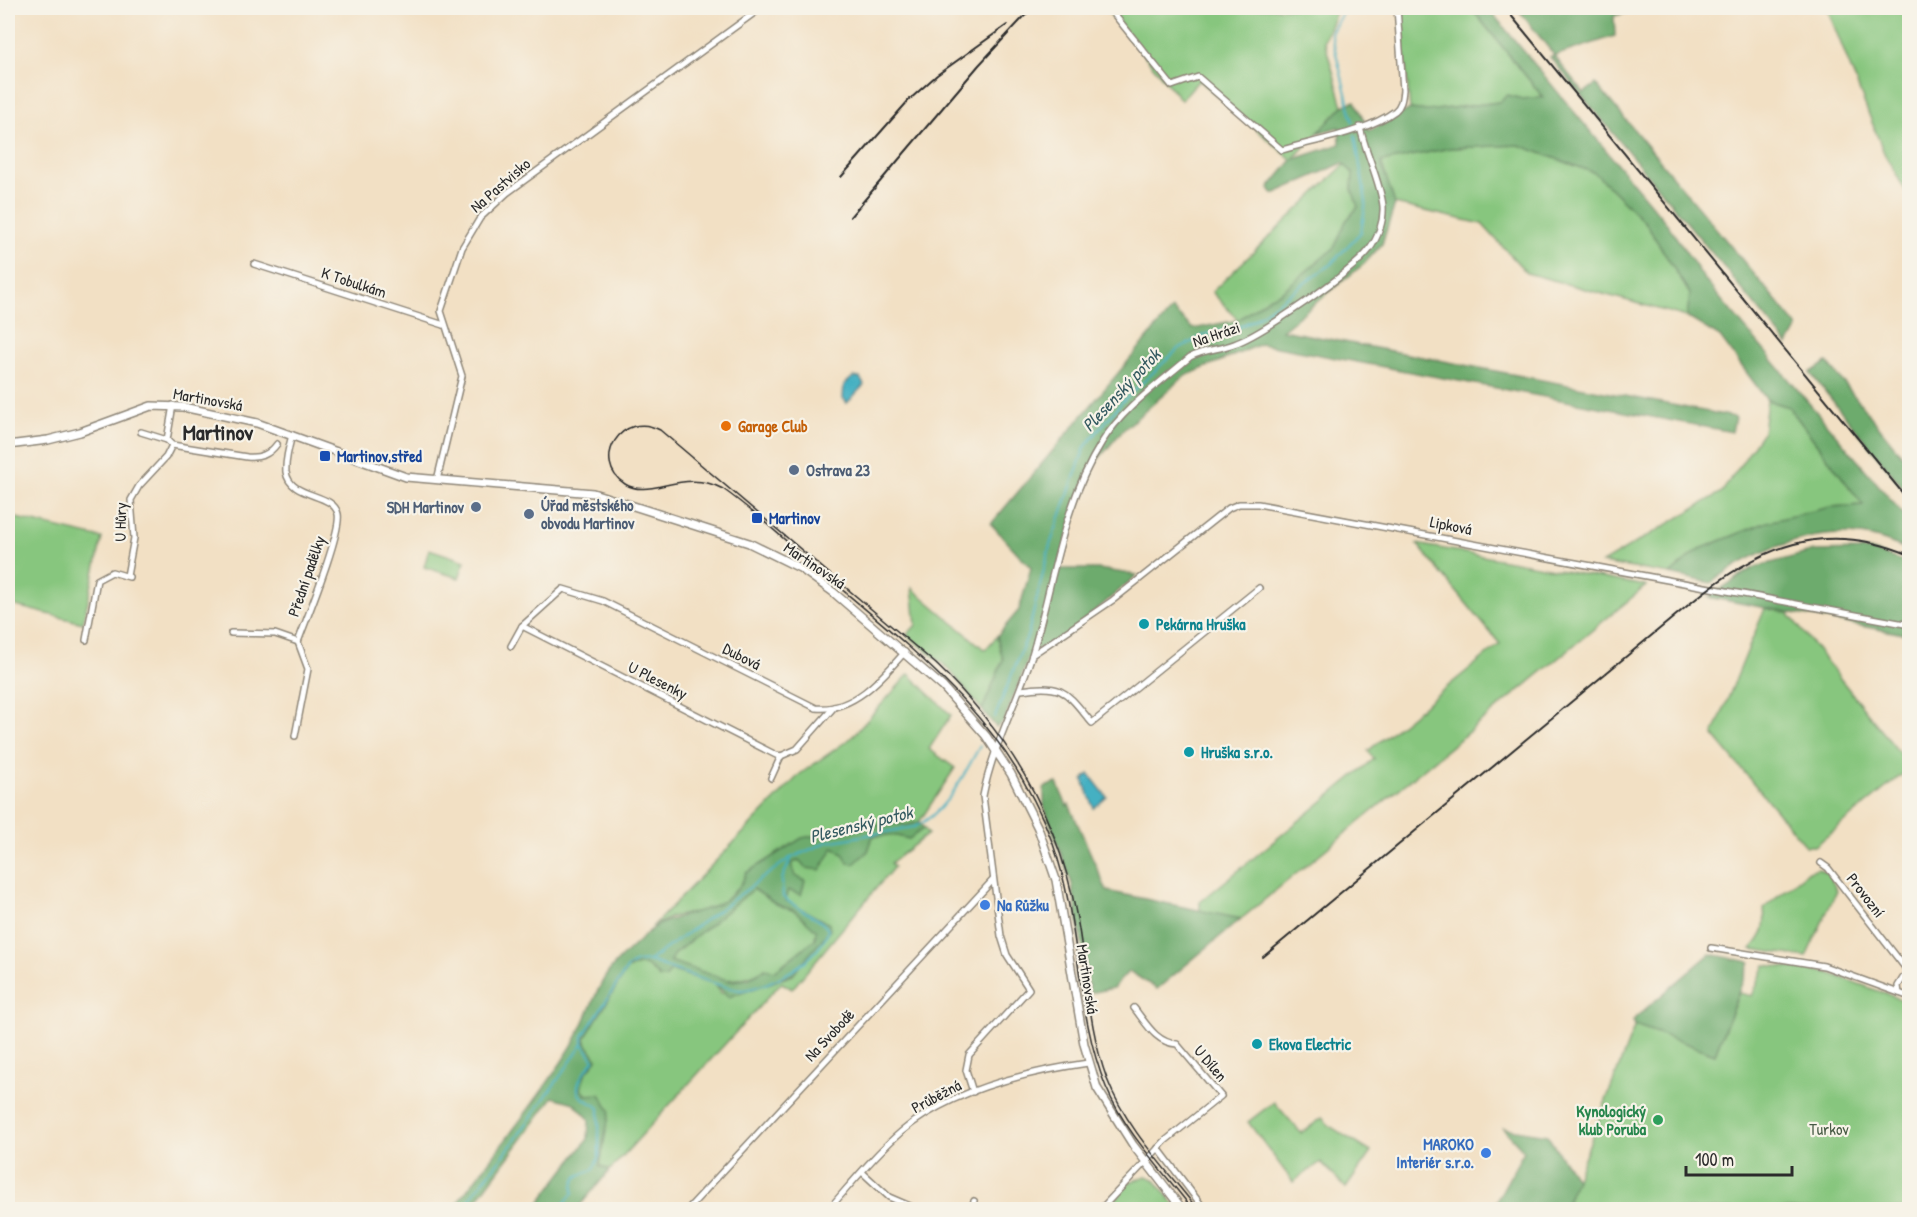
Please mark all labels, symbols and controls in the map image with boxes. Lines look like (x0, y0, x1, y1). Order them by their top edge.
street label: Na Pastvisko (465, 152, 535, 217)
street label: K Tobulkám (319, 261, 389, 303)
street label: Na Hrázi (1189, 316, 1243, 352)
water label: Plesenský potok (1076, 342, 1167, 437)
street label: Martinovská (172, 382, 244, 416)
place label: Garage Club (738, 415, 808, 438)
district label: Martinov (183, 417, 253, 447)
marker: Garage Club (719, 419, 733, 433)
place label: Martinov,střed (337, 445, 423, 467)
marker: Martinov,střed (318, 449, 332, 463)
place label: Ostrava 23 (806, 459, 870, 481)
marker: Ostrava 23 (787, 463, 801, 477)
place label: Úřad městského obvodu Martinov (541, 494, 635, 534)
place label: SDH Martinov (387, 496, 465, 518)
marker: SDH Martinov (469, 500, 483, 514)
street label: U Hůry (109, 502, 131, 542)
marker: Úřad městského obvodu Martinov (522, 507, 536, 521)
place label: Martinov (769, 507, 821, 529)
street label: Lipková (1428, 510, 1474, 540)
marker: Martinov (750, 511, 764, 525)
street label: Přední padělky (282, 532, 330, 619)
street label: Martinovská (780, 536, 850, 594)
place label: Pekárna Hruška (1156, 613, 1246, 635)
marker: Pekárna Hruška (1137, 617, 1151, 631)
street label: Dubová (719, 637, 765, 675)
street label: U Plesenky (625, 656, 692, 704)
place label: Hruška s.r.o. (1201, 741, 1273, 763)
marker: Hruška s.r.o. (1182, 745, 1196, 759)
water label: Plesenský potok (807, 799, 916, 849)
street label: Provozní (1842, 868, 1890, 922)
place label: Na Růžku (997, 894, 1050, 916)
marker: Na Růžku (978, 898, 992, 912)
street label: Martinovská (1072, 943, 1104, 1015)
street label: Na Svobodě (799, 1004, 859, 1066)
place label: Ekova Electric (1269, 1033, 1352, 1055)
marker: Ekova Electric (1250, 1037, 1264, 1051)
street label: U Dílen (1189, 1040, 1233, 1086)
street label: Průběžná (907, 1074, 965, 1118)
place label: Kynologický klub Poruba (1576, 1100, 1647, 1140)
marker: Kynologický klub Poruba (1651, 1113, 1665, 1127)
park label: Turkov (1809, 1118, 1849, 1140)
place label: MAROKO Interiér s.r.o. (1396, 1133, 1474, 1173)
scale bar (1686, 1139, 1792, 1177)
marker: MAROKO Interiér s.r.o. (1479, 1146, 1493, 1160)
text: 100 m (1695, 1147, 1734, 1172)

